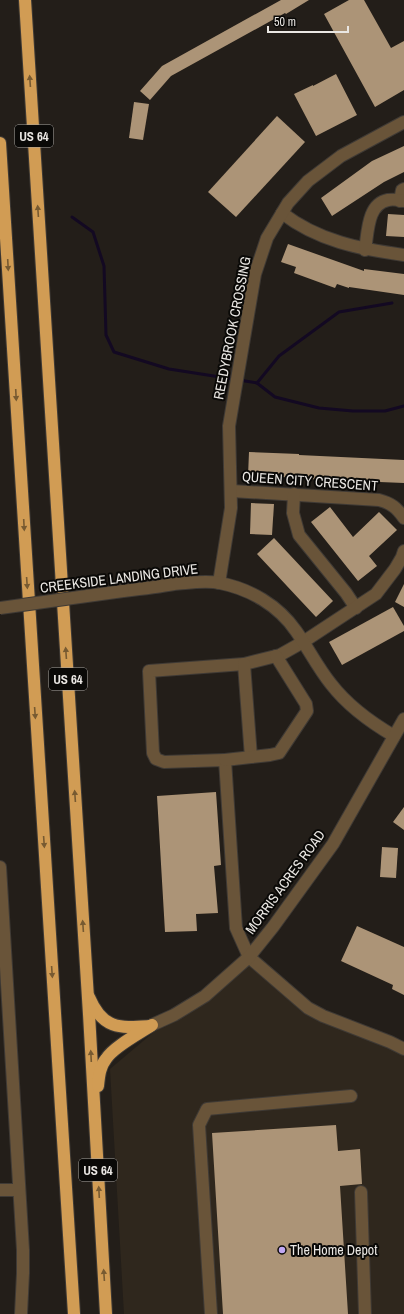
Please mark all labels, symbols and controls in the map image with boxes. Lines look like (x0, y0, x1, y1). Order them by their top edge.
scale bar (268, 8, 348, 34)
text: 50 m (274, 14, 296, 30)
one-way arrow (27, 75, 34, 87)
road number: US 64 (15, 125, 53, 147)
one-way arrow (35, 205, 42, 217)
street label: REEDYBROOK CROSSING (209, 255, 255, 401)
one-way arrow (4, 259, 11, 271)
one-way arrow (12, 389, 19, 401)
street label: QUEEN CITY CRESCENT (241, 467, 379, 495)
one-way arrow (20, 519, 27, 531)
street label: CREEKSIDE LANDING DRIVE (39, 559, 199, 597)
one-way arrow (24, 577, 31, 589)
one-way arrow (63, 646, 69, 659)
road number: US 64 (49, 668, 87, 690)
one-way arrow (32, 707, 39, 719)
one-way arrow (72, 790, 79, 802)
street label: MORRIS ACRES ROAD (241, 826, 329, 938)
one-way arrow (40, 836, 47, 848)
one-way arrow (80, 920, 87, 932)
one-way arrow (48, 966, 55, 978)
one-way arrow (88, 1050, 95, 1062)
road number: US 64 (79, 1159, 117, 1181)
one-way arrow (96, 1185, 102, 1198)
place label: The Home Depot (290, 1241, 377, 1259)
marker: The Home Depot (277, 1245, 287, 1255)
one-way arrow (100, 1269, 107, 1281)

